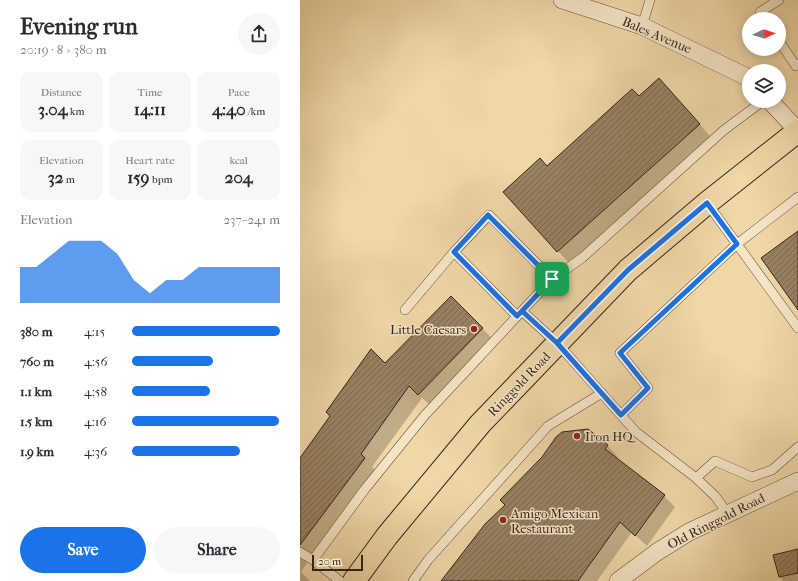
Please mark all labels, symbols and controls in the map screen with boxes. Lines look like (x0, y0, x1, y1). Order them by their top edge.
north arrow (742, 12, 786, 56)
map controls (742, 12, 786, 108)
button: share (238, 13, 280, 55)
text: Evening run (20, 14, 138, 40)
street label: Bales Avenue (620, 14, 694, 57)
text: 20:19 · 8 × 380 m (20, 42, 106, 57)
button: layers (742, 64, 786, 108)
text: Distance (41, 86, 82, 99)
text: Time (137, 86, 162, 99)
text: Pace (228, 86, 250, 99)
text: 3.04 (38, 99, 67, 119)
text: 14:11 (134, 99, 166, 119)
text: 4:40 (212, 99, 246, 119)
text: km (67, 105, 85, 118)
text: /km (246, 105, 265, 118)
text: Elevation (39, 154, 84, 167)
text: Heart rate (125, 154, 175, 167)
text: kcal (229, 154, 248, 167)
text: 32 (48, 167, 63, 187)
text: 159 (127, 167, 150, 187)
text: 204 (225, 167, 253, 187)
text: m (63, 173, 75, 186)
text: bpm (150, 173, 173, 186)
text: Elevation (20, 212, 73, 227)
text: 237–241 m (223, 212, 280, 227)
pin (535, 262, 569, 296)
icon: arrive (541, 268, 563, 290)
place label: Little Caesars (390, 322, 466, 337)
text: 380 m (20, 324, 53, 339)
text: 4:15 (84, 324, 105, 339)
marker: Little Caesars (469, 324, 479, 334)
street label: Ringgold Road (485, 348, 554, 419)
text: 760 m (20, 354, 54, 369)
text: 4:56 (84, 354, 107, 369)
text: 1.1 km (20, 384, 52, 399)
text: 4:58 (84, 384, 107, 399)
text: 1.5 km (20, 414, 53, 429)
text: 4:16 (84, 414, 106, 429)
place label: Iron HQ (585, 429, 636, 444)
marker: Iron HQ (572, 431, 582, 441)
text: 1.9 km (20, 444, 54, 459)
text: 4:36 (84, 444, 107, 459)
street label: Old Ringgold Road (665, 490, 768, 552)
place label: Amigo Mexican Restaurant (510, 506, 599, 536)
marker: Amigo Mexican Restaurant (498, 515, 508, 525)
button: Save (20, 527, 146, 573)
button: Share (154, 527, 280, 573)
scale bar (312, 553, 363, 572)
text: 20 m (318, 555, 341, 568)

